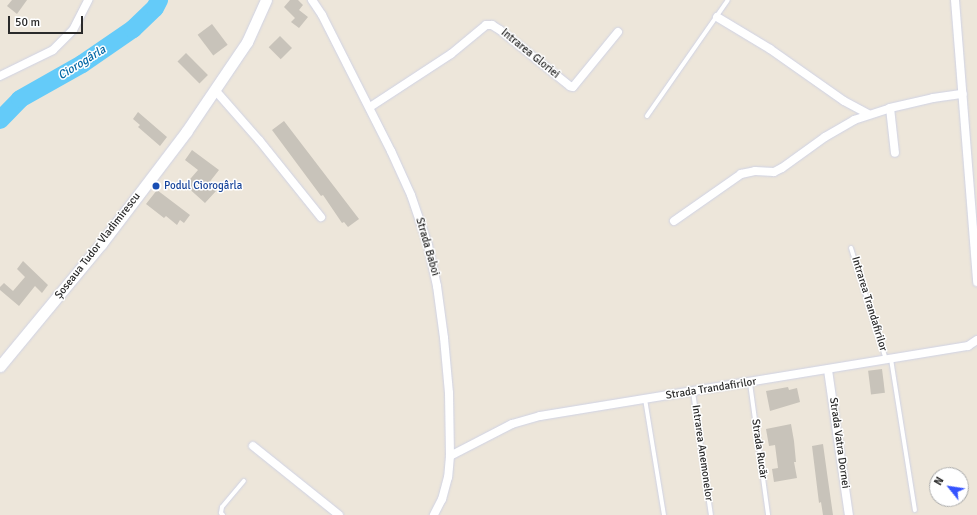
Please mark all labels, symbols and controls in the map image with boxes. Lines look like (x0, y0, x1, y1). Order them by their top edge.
scale bar (10, 8, 85, 34)
text: 50 m (15, 15, 40, 30)
street label: Intrarea Gloriei (498, 26, 562, 82)
water label: Ciorogârla (55, 43, 109, 83)
place label: Podul Ciorogârla (164, 179, 242, 193)
marker: Podul Ciorogârla (151, 181, 161, 191)
street label: Șoseaua Tudor Vladimirescu (52, 190, 144, 302)
street label: Strada Baboi (412, 216, 442, 278)
street label: Intrarea Trandafirilor (848, 255, 890, 353)
street label: Strada Trandafirilor (665, 375, 757, 403)
street label: Strada Vatra Dornei (826, 397, 852, 489)
street label: Intrarea Anemonelor (689, 404, 715, 502)
street label: Strada Rucăr (748, 418, 770, 480)
north arrow (929, 467, 969, 507)
text: N (931, 475, 947, 488)

